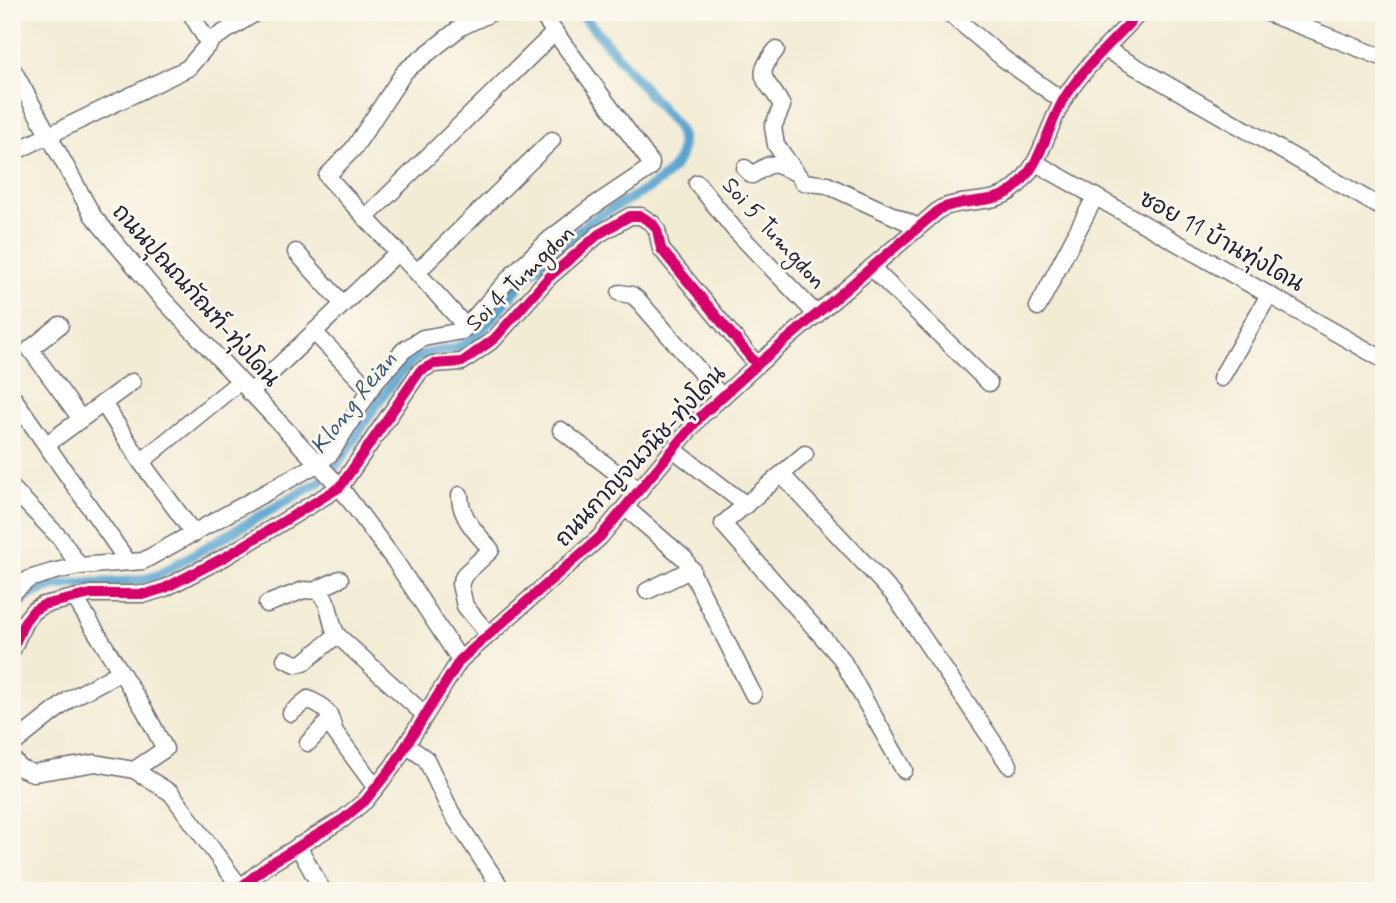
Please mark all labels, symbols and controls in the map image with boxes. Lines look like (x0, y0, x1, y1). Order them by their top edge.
street label: Soi 5 Tumgdon (713, 171, 831, 298)
street label: ซอย 11 บ้านทุ่งโดน (1133, 182, 1310, 300)
street label: ถนนปุณณกัณฑ์-ทุ่งโดน (104, 196, 287, 395)
street label: Soi 4 Tumgdon (460, 219, 583, 340)
water label: Klong Reian (304, 345, 404, 461)
street label: ถนนกาญจนวนิช-ทุ่งโดน (547, 358, 734, 555)

